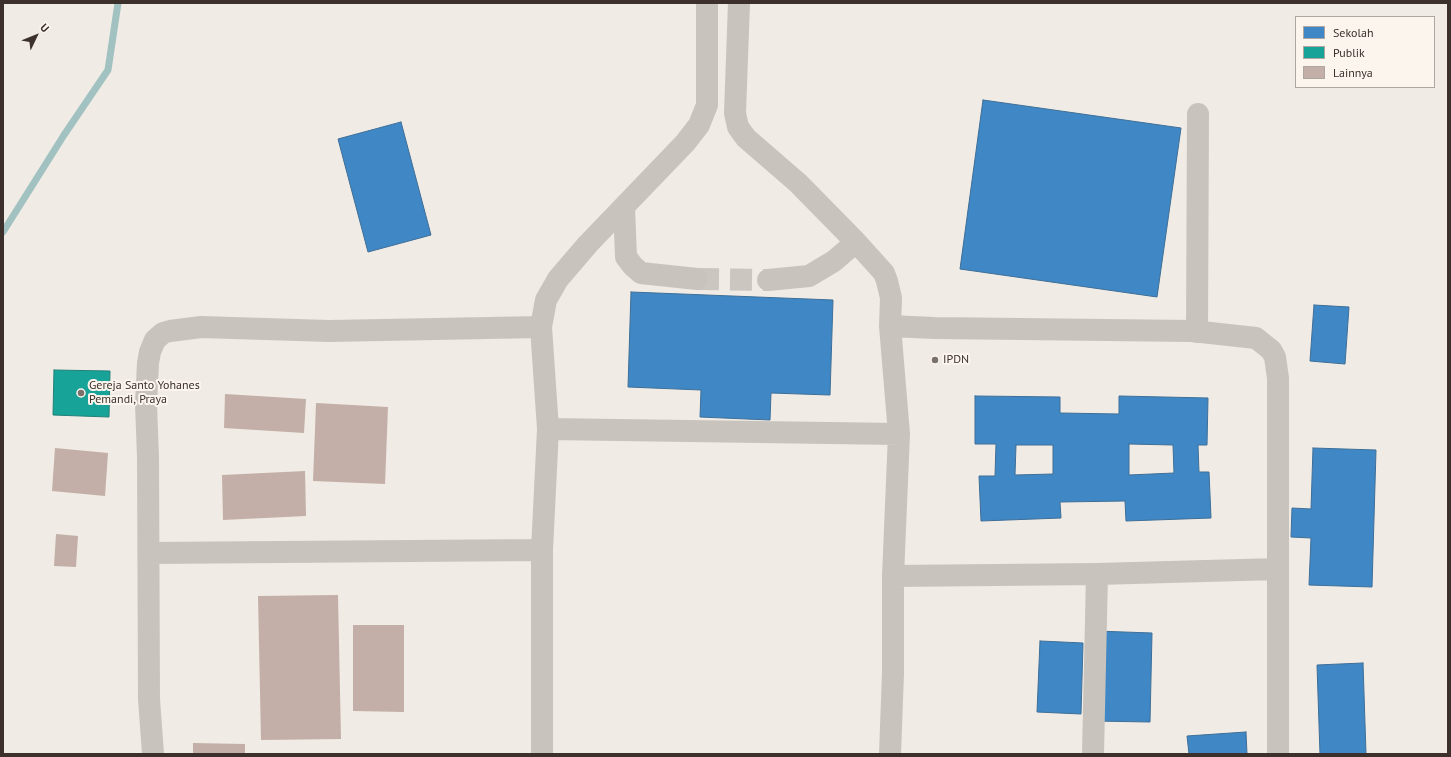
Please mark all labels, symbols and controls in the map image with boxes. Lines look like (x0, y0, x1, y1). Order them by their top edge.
north arrow (16, 16, 56, 56)
legend (1295, 16, 1435, 88)
text: U (37, 21, 52, 35)
text: Sekolah (1333, 25, 1374, 40)
text: Publik (1333, 45, 1365, 60)
text: Lainnya (1333, 65, 1373, 80)
place label: IPDN (943, 353, 969, 367)
marker: IPDN (930, 355, 940, 365)
place label: Gereja Santo Yohanes Pemandi, Praya (89, 379, 200, 407)
marker: Gereja Santo Yohanes Pemandi, Praya (76, 388, 86, 398)

